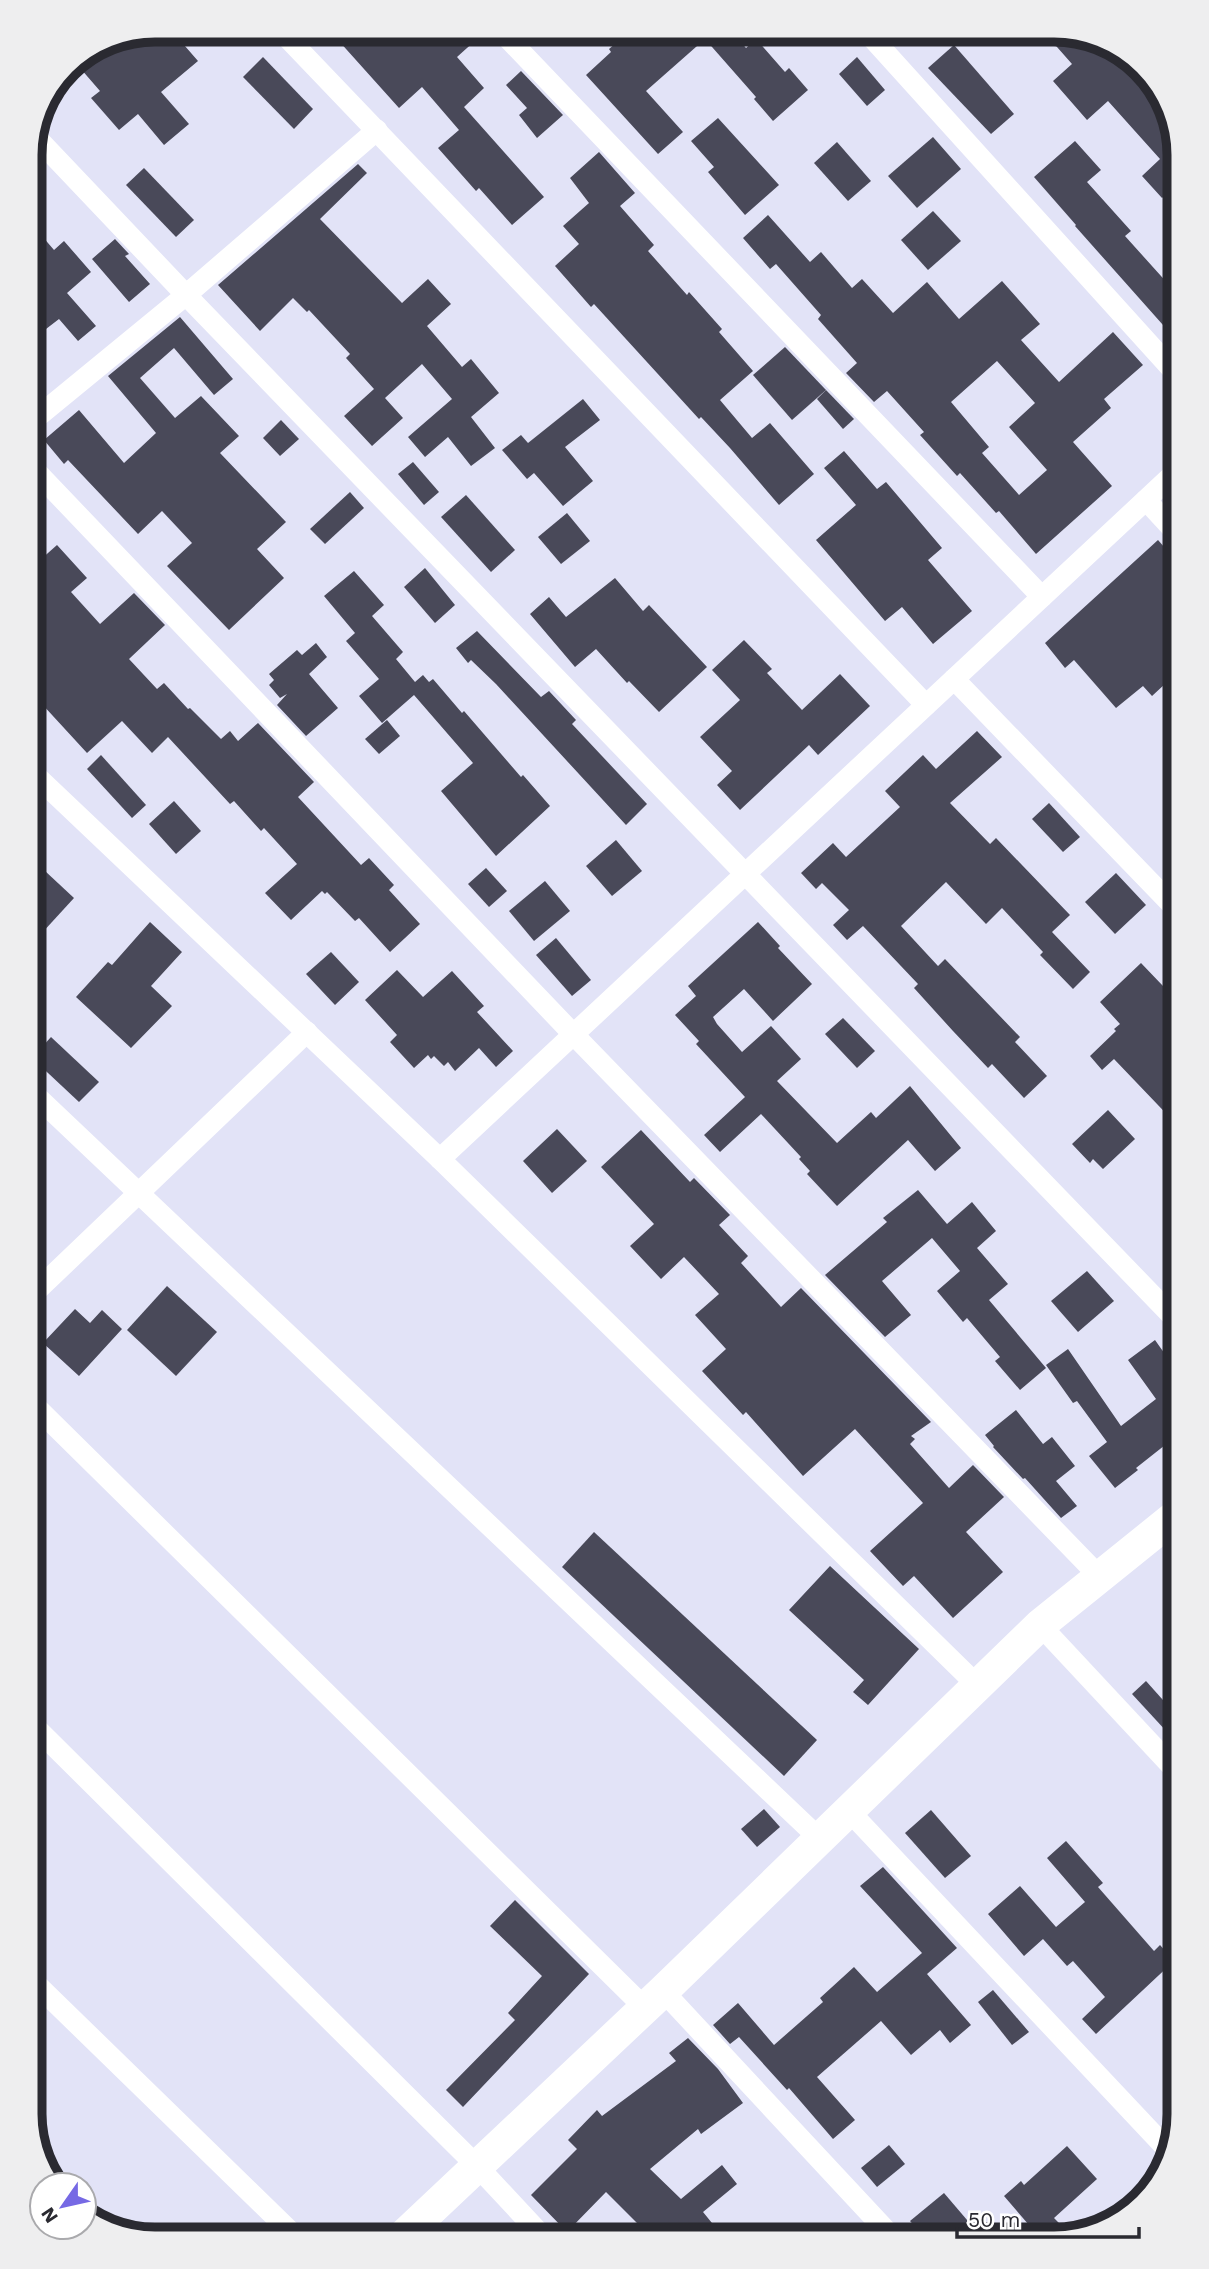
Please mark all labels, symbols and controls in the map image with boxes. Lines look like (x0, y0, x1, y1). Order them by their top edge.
north arrow (28, 2171, 98, 2241)
scale bar (957, 2196, 1139, 2240)
text: N (36, 2203, 63, 2227)
text: 50 m (968, 2207, 1020, 2232)

